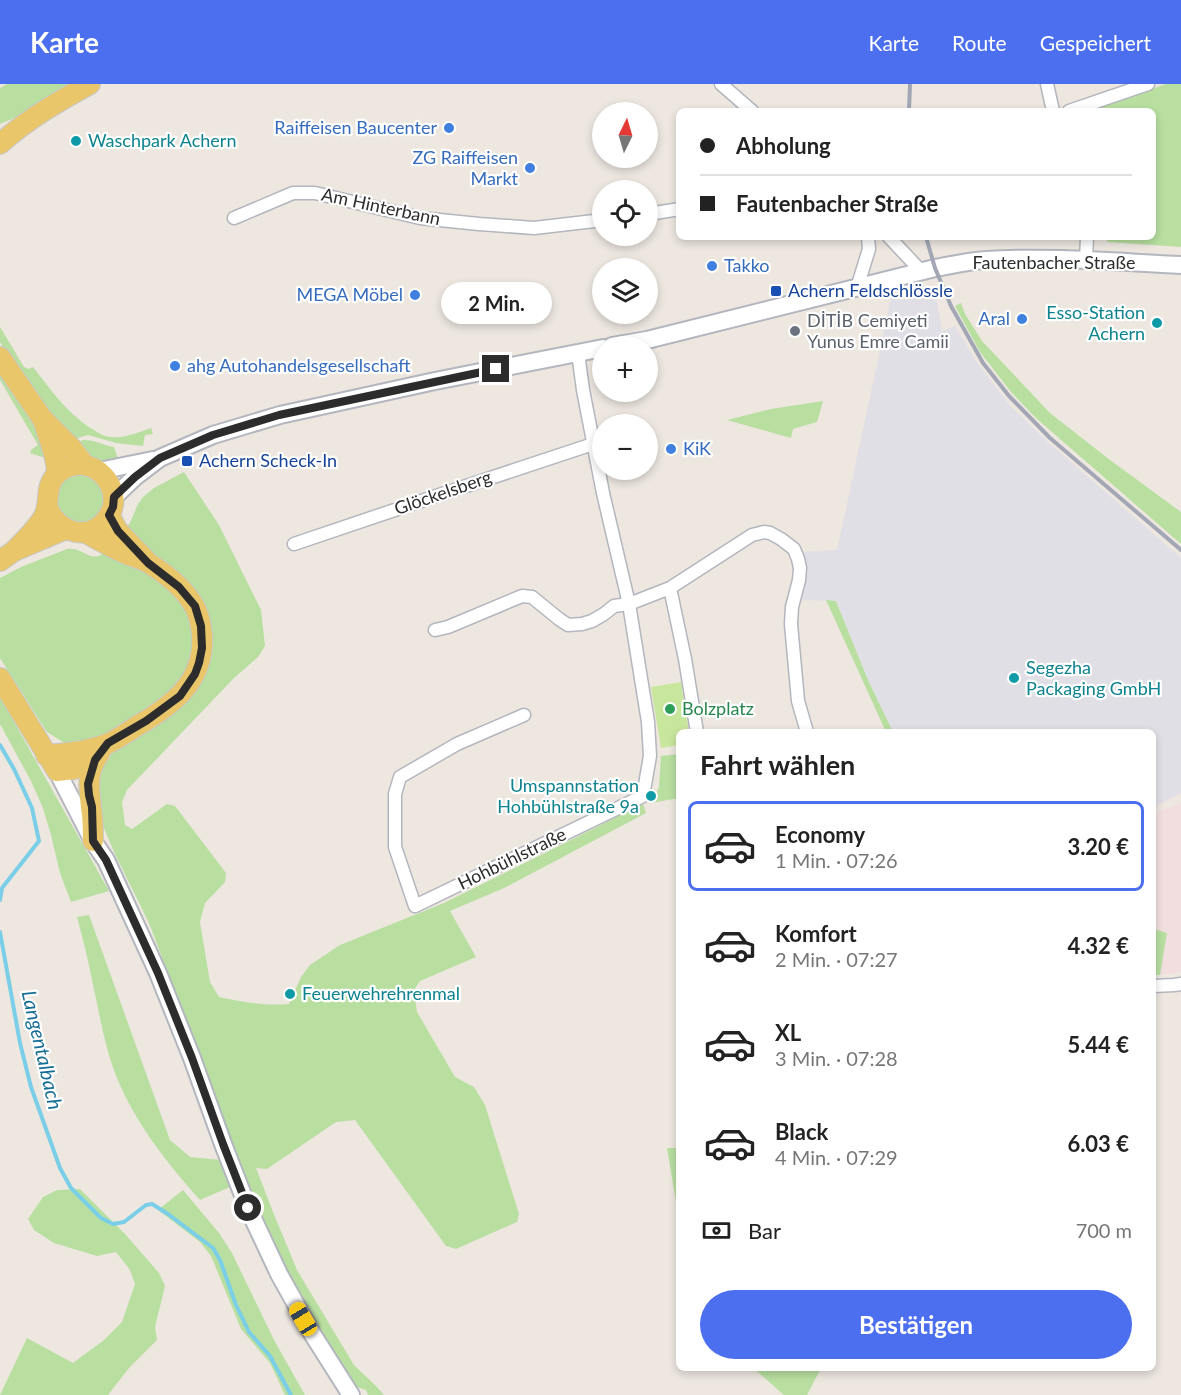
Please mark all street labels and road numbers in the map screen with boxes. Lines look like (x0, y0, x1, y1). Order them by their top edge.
street label: Am Hinterbann (320, 183, 443, 229)
street label: Fautenbacher Straße (973, 251, 1135, 273)
street label: Glöckelsberg (391, 465, 494, 519)
street label: Hohbühlstraße (454, 822, 569, 894)

